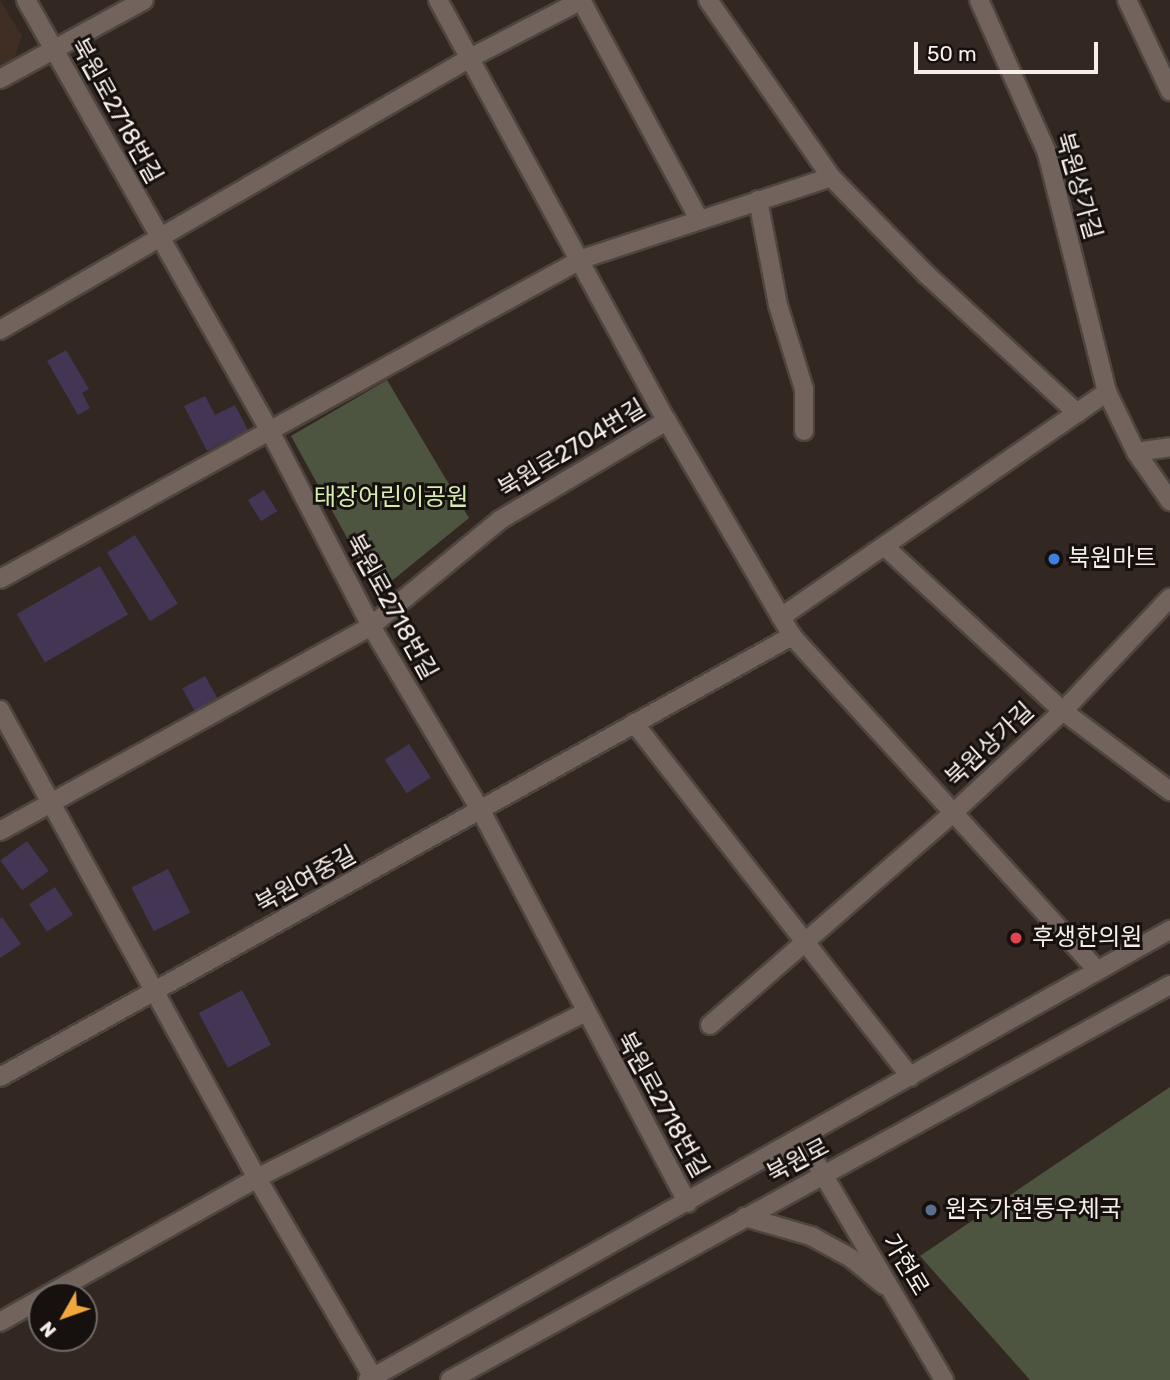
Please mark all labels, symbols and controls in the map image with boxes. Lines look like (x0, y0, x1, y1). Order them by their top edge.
scale bar (918, 28, 1102, 72)
street label: 북원로2718번길 (64, 33, 168, 189)
text: 50 m (927, 41, 977, 66)
street label: 북원상가길 (1049, 129, 1107, 243)
street label: 북원로2704번길 (493, 394, 651, 504)
park label: 태장어린이공원 (314, 484, 468, 512)
street label: 북원로2718번길 (339, 529, 443, 685)
place label: 북원마트 (1068, 545, 1156, 573)
marker: 북원마트 (1046, 551, 1062, 567)
street label: 북원상가길 (940, 697, 1040, 793)
street label: 북원여중길 (251, 841, 361, 919)
place label: 후생한의원 (1032, 924, 1142, 952)
marker: 후생한의원 (1006, 928, 1026, 948)
street label: 북원로2718번길 (610, 1027, 714, 1183)
street label: 북원로 (762, 1133, 834, 1189)
place label: 원주가현동우체국 (945, 1196, 1122, 1224)
marker: 원주가현동우체국 (923, 1202, 939, 1218)
street label: 가현로 (876, 1229, 934, 1301)
north arrow (28, 1282, 98, 1352)
text: N (35, 1317, 61, 1342)

